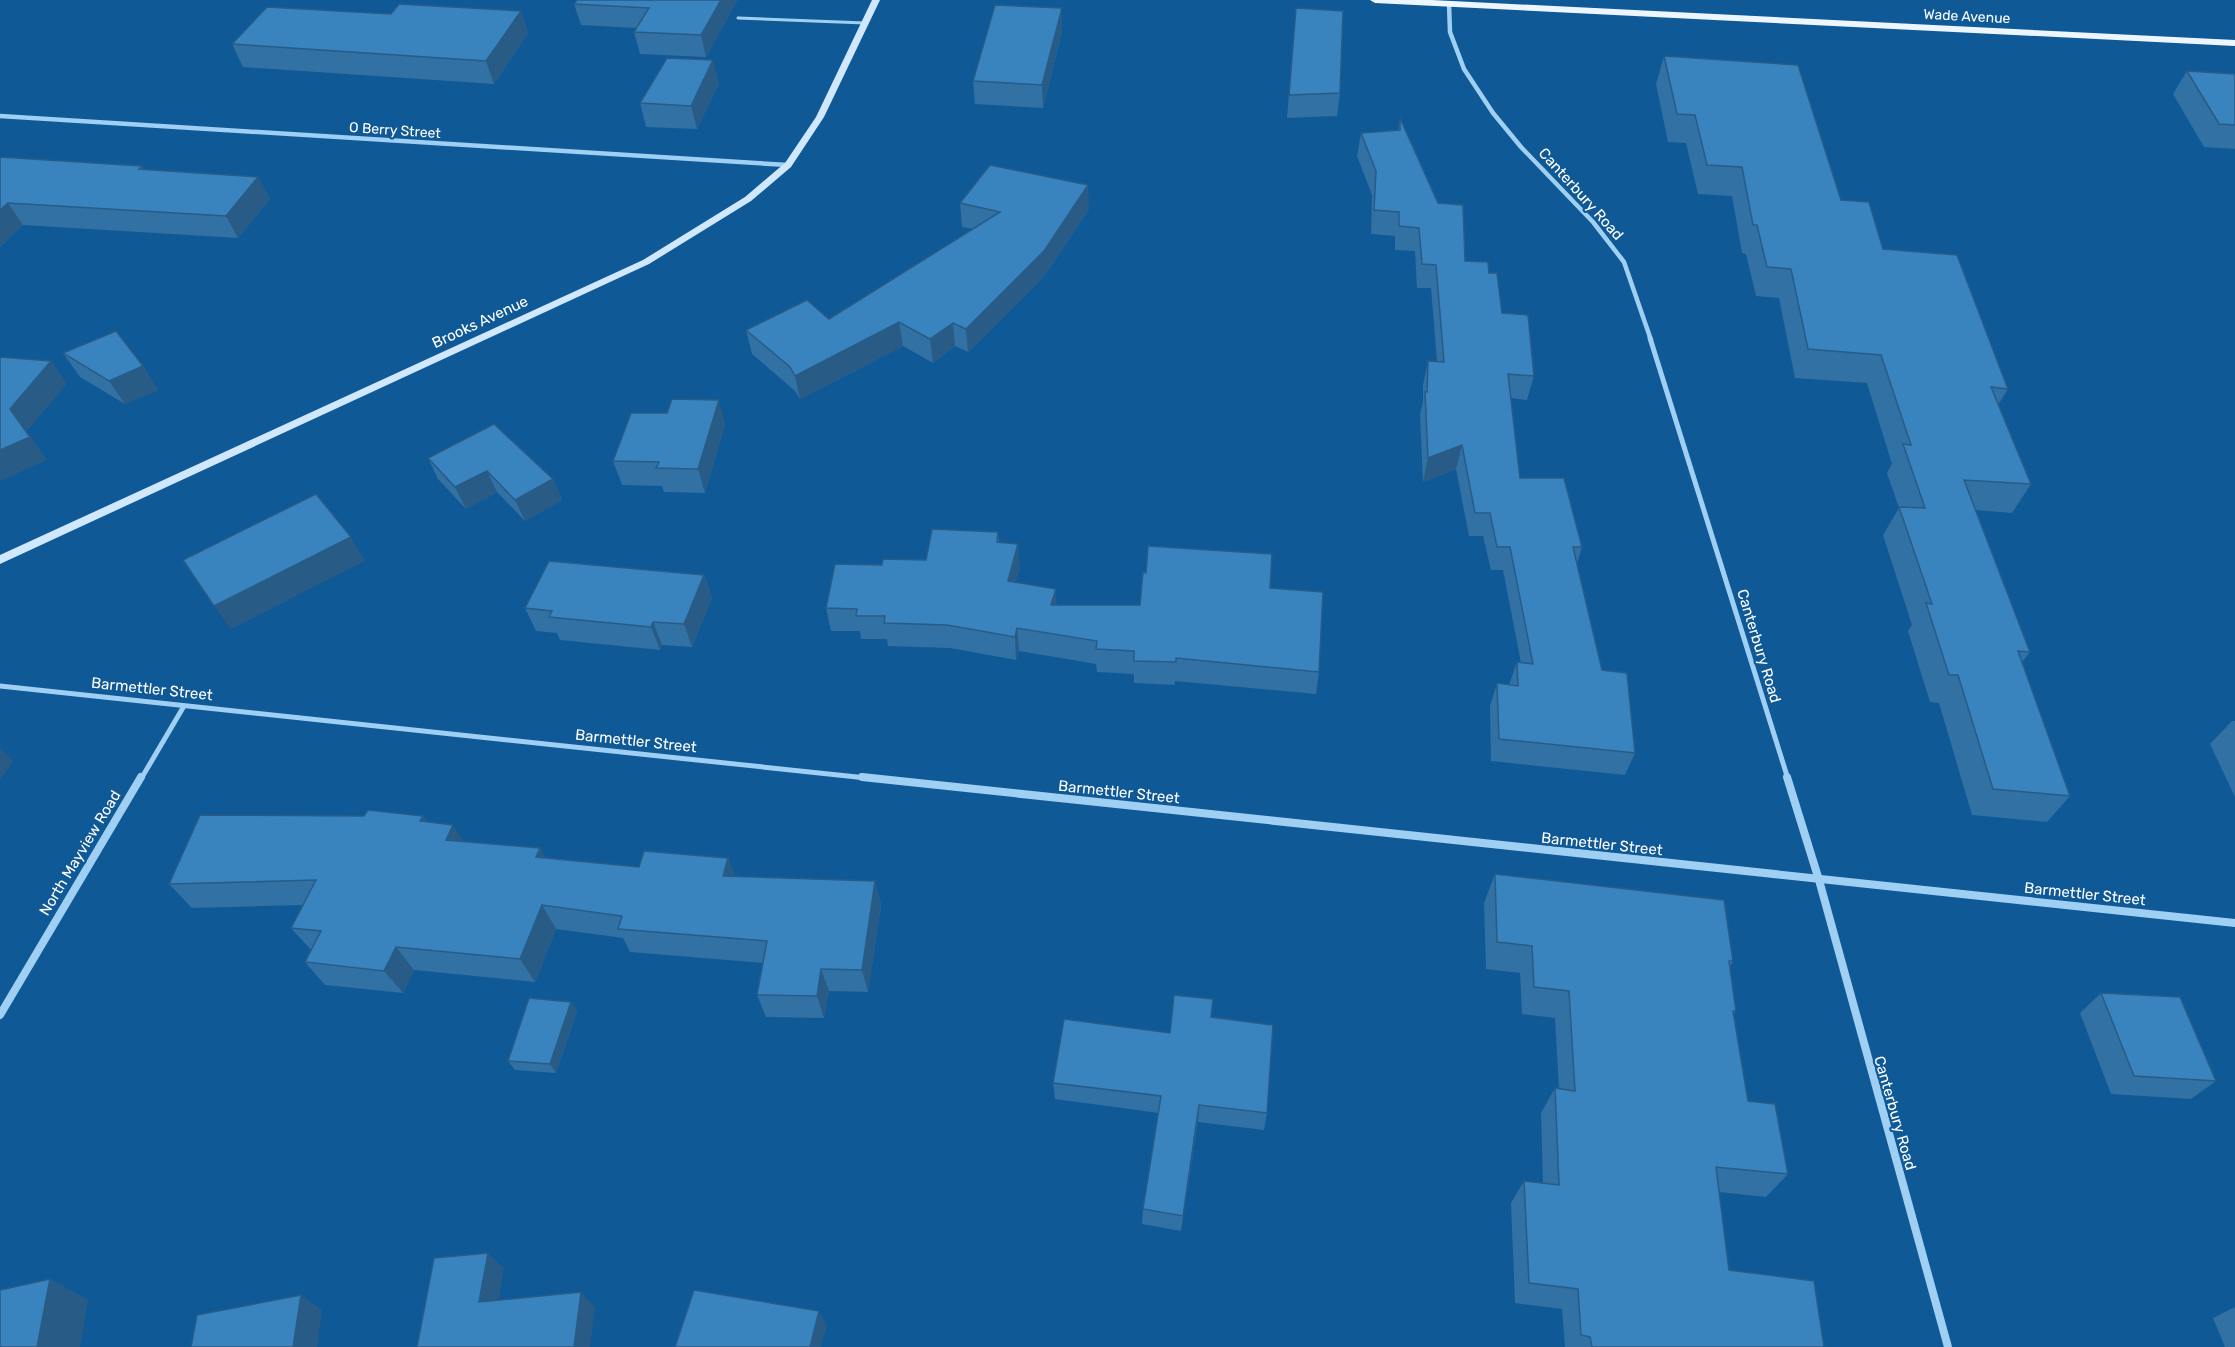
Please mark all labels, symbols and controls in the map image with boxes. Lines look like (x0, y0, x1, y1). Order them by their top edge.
street label: Wade Avenue (1923, 6, 2011, 27)
street label: O Berry Street (348, 119, 442, 142)
street label: Canterbury Road (1535, 144, 1627, 244)
street label: Brooks Avenue (429, 292, 531, 352)
street label: Canterbury Road (1733, 587, 1785, 705)
street label: Barmettler Street (90, 674, 214, 704)
street label: Barmettler Street (574, 726, 698, 756)
street label: Barmettler Street (1057, 777, 1181, 807)
street label: North Mayview Road (36, 787, 124, 919)
street label: Barmettler Street (1540, 829, 1664, 859)
street label: Barmettler Street (2023, 879, 2147, 909)
street label: Canterbury Road (1870, 1054, 1920, 1172)

